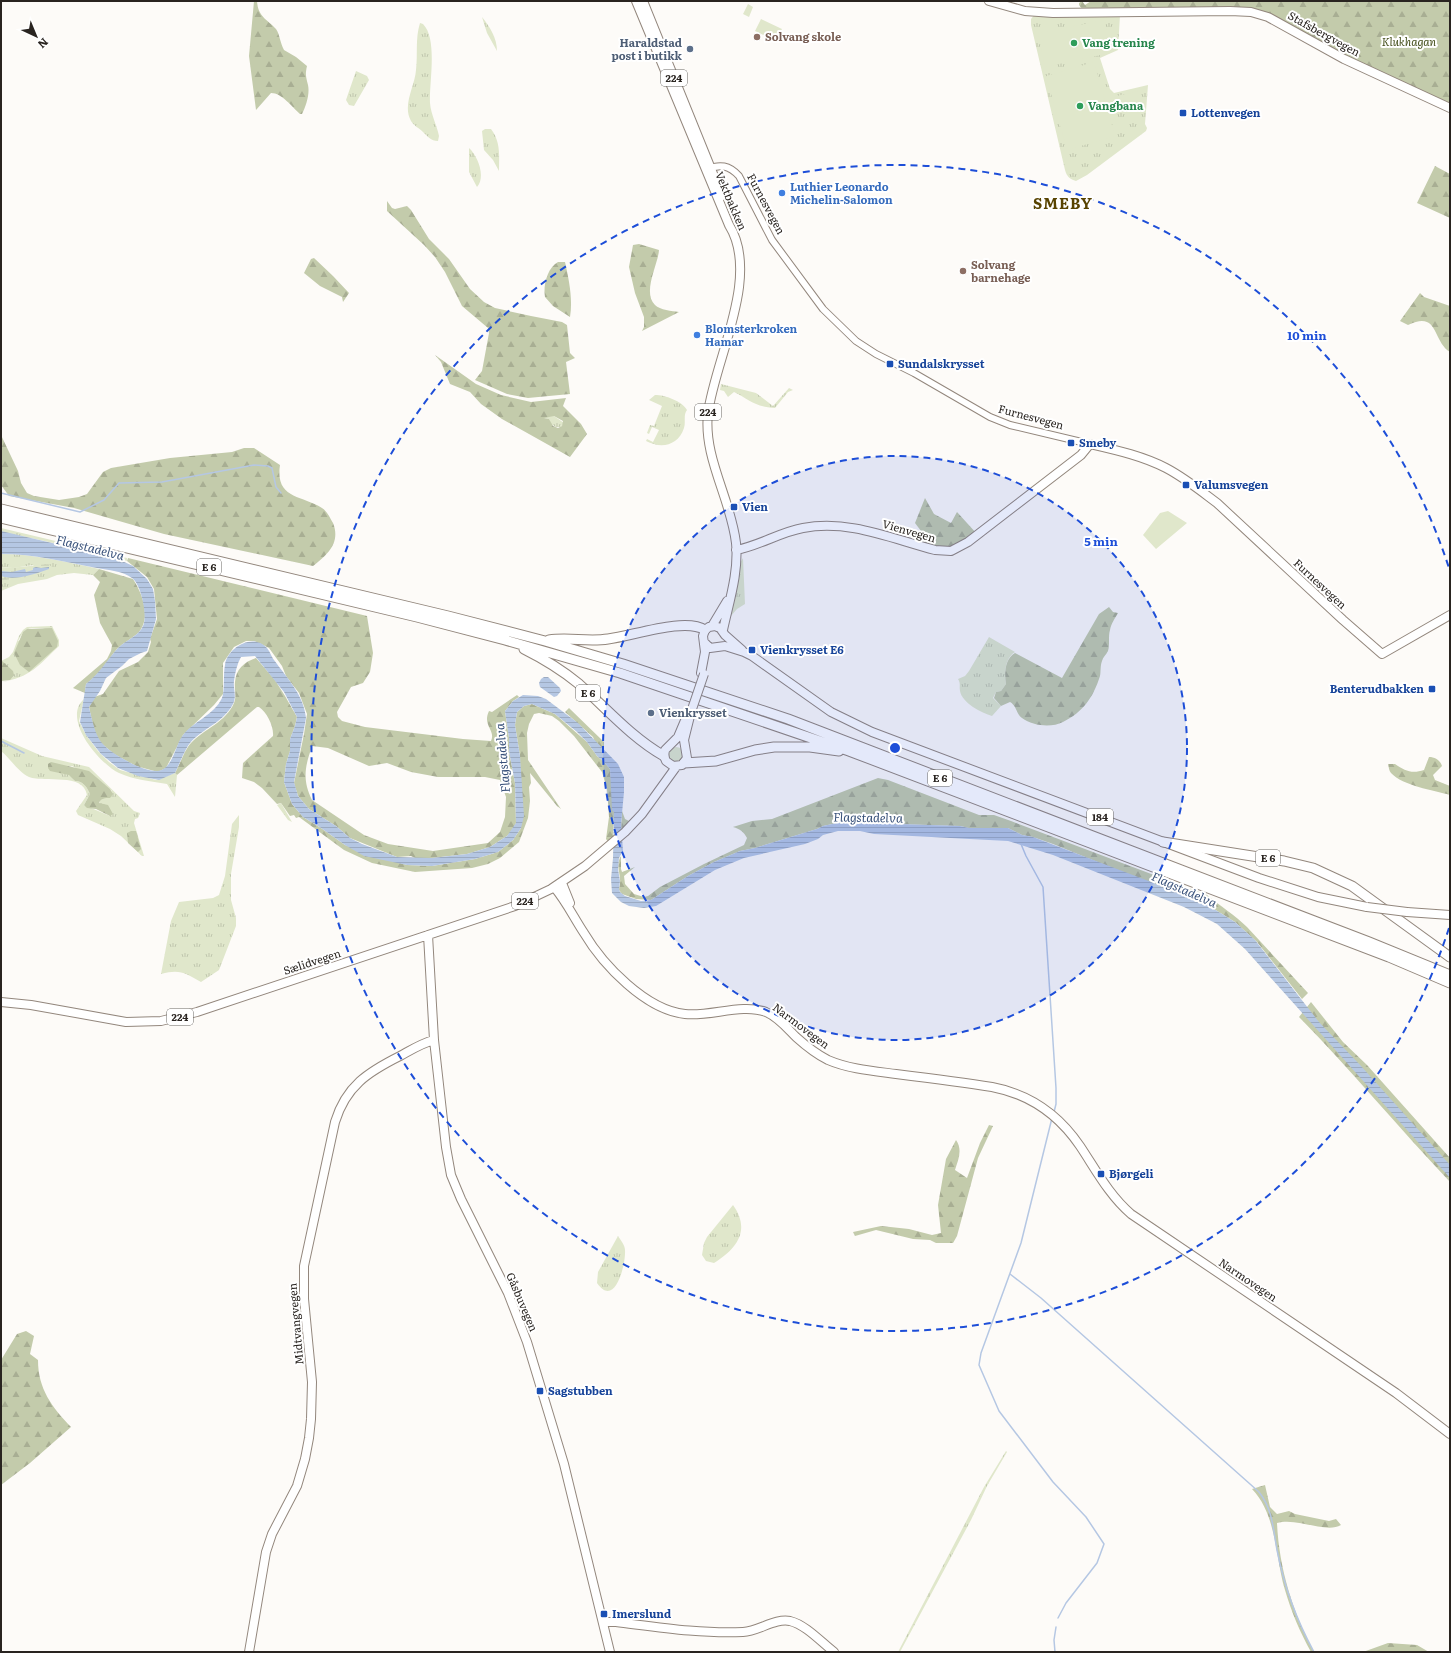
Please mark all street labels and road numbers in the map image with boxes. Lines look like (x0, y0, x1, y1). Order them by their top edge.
street label: Stafsbergvegen (1286, 7, 1363, 60)
road number: 224 (661, 70, 687, 86)
street label: Vektbakken (712, 169, 751, 232)
street label: Furnesvegen (744, 170, 790, 237)
street label: Furnesvegen (997, 400, 1066, 432)
road number: 224 (695, 404, 721, 420)
street label: Vienvegen (881, 515, 938, 545)
street label: Furnesvegen (1291, 555, 1351, 612)
road number: E 6 (197, 559, 221, 575)
road number: E 6 (576, 685, 600, 701)
road number: E 6 (928, 770, 952, 786)
road number: 184 (1087, 809, 1113, 825)
road number: E 6 (1256, 850, 1280, 866)
road number: 224 (512, 893, 538, 909)
street label: Sælidvegen (281, 944, 343, 978)
street label: Narmovegen (770, 999, 833, 1052)
road number: 224 (167, 1009, 193, 1025)
street label: Narmovegen (1216, 1254, 1281, 1305)
street label: Gåsbuvegen (503, 1270, 543, 1334)
street label: Midtvangvegen (283, 1283, 307, 1366)

